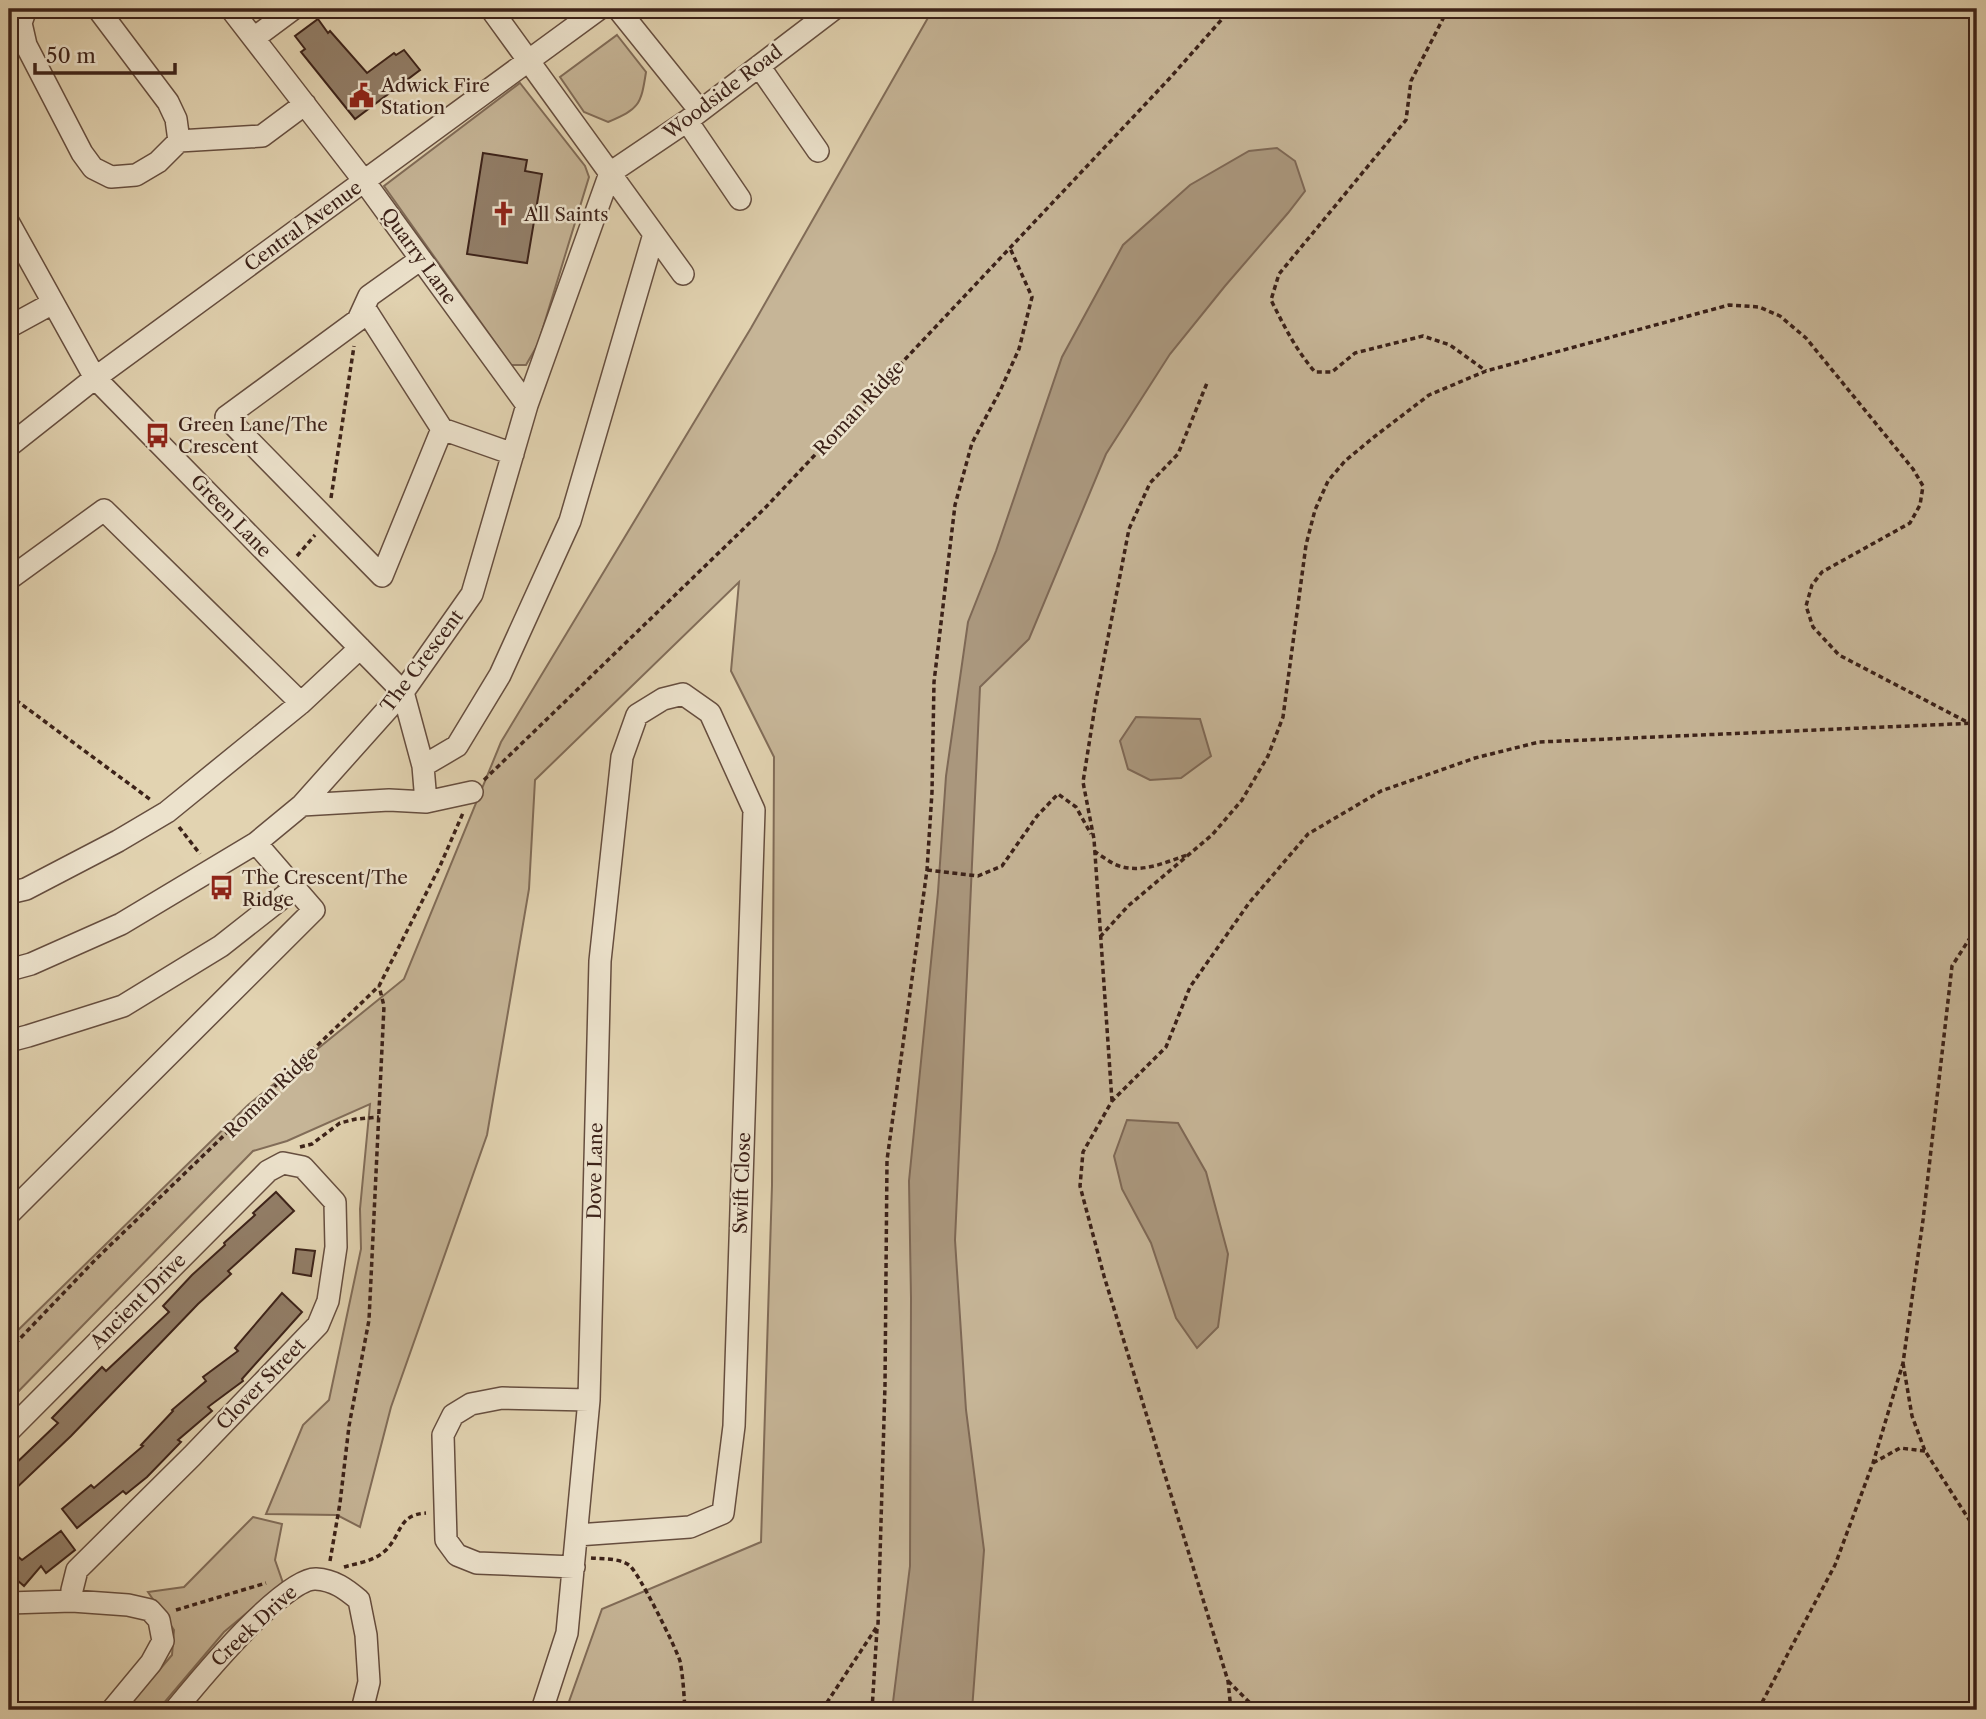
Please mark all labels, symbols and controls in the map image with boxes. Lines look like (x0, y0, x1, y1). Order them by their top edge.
scale bar (35, 32, 175, 76)
street label: Woodside Road (658, 40, 787, 145)
text: 50 m (46, 43, 96, 68)
place label: Adwick Fire Station (380, 74, 490, 119)
public building icon: Adwick Fire Station (347, 82, 375, 110)
street label: Central Avenue (240, 176, 366, 276)
church icon: All Saints (490, 200, 518, 228)
street label: Quarry Lane (376, 203, 462, 309)
place label: All Saints (523, 203, 608, 226)
street label: Roman Ridge (809, 356, 909, 460)
place label: Green Lane/The Crescent (178, 413, 328, 458)
bus stop icon: Green Lane/The Crescent (144, 421, 172, 449)
street label: Green Lane (186, 470, 276, 562)
street label: The Crescent (376, 605, 468, 717)
place label: The Crescent/The Ridge (242, 866, 408, 911)
bus stop icon: The Crescent/The Ridge (208, 874, 236, 902)
street label: Roman Ridge (219, 1041, 323, 1143)
street label: Dove Lane (583, 1122, 607, 1220)
street label: Swift Close (729, 1132, 755, 1234)
street label: Ancient Drive (85, 1249, 190, 1354)
street label: Clover Street (212, 1333, 311, 1435)
street label: Creek Drive (206, 1581, 302, 1671)

